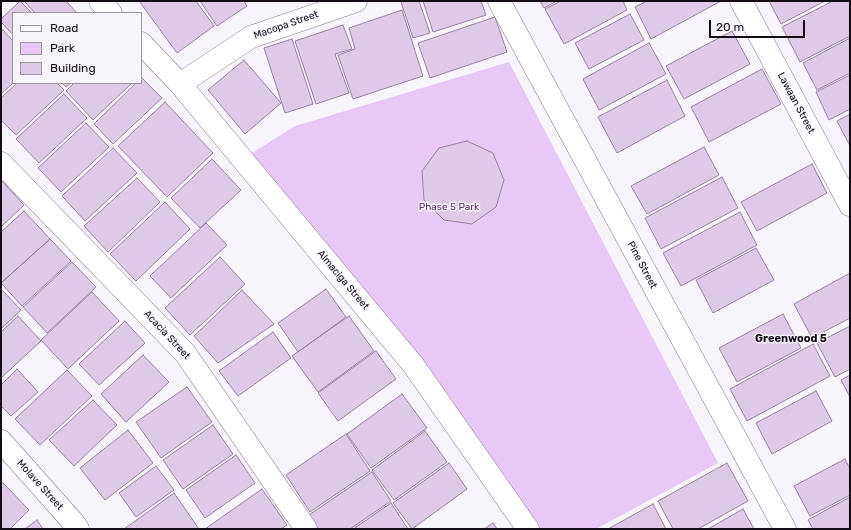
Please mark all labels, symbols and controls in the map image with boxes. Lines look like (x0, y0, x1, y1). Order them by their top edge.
street label: Macopa Street (252, 8, 320, 42)
legend (12, 12, 142, 84)
scale bar (711, 12, 807, 38)
text: 20 m (716, 20, 744, 34)
text: Road (50, 21, 78, 35)
text: Park (50, 41, 75, 55)
text: Building (50, 61, 96, 75)
street label: Lawaan Street (775, 70, 817, 136)
park label: Phase 5 Park (419, 201, 479, 213)
street label: Pine Street (625, 239, 659, 291)
street label: Almaciga Street (315, 248, 371, 312)
street label: Acacia Street (141, 308, 193, 362)
district label: Greenwood 5 (755, 332, 827, 346)
street label: Molave Street (14, 457, 66, 513)

